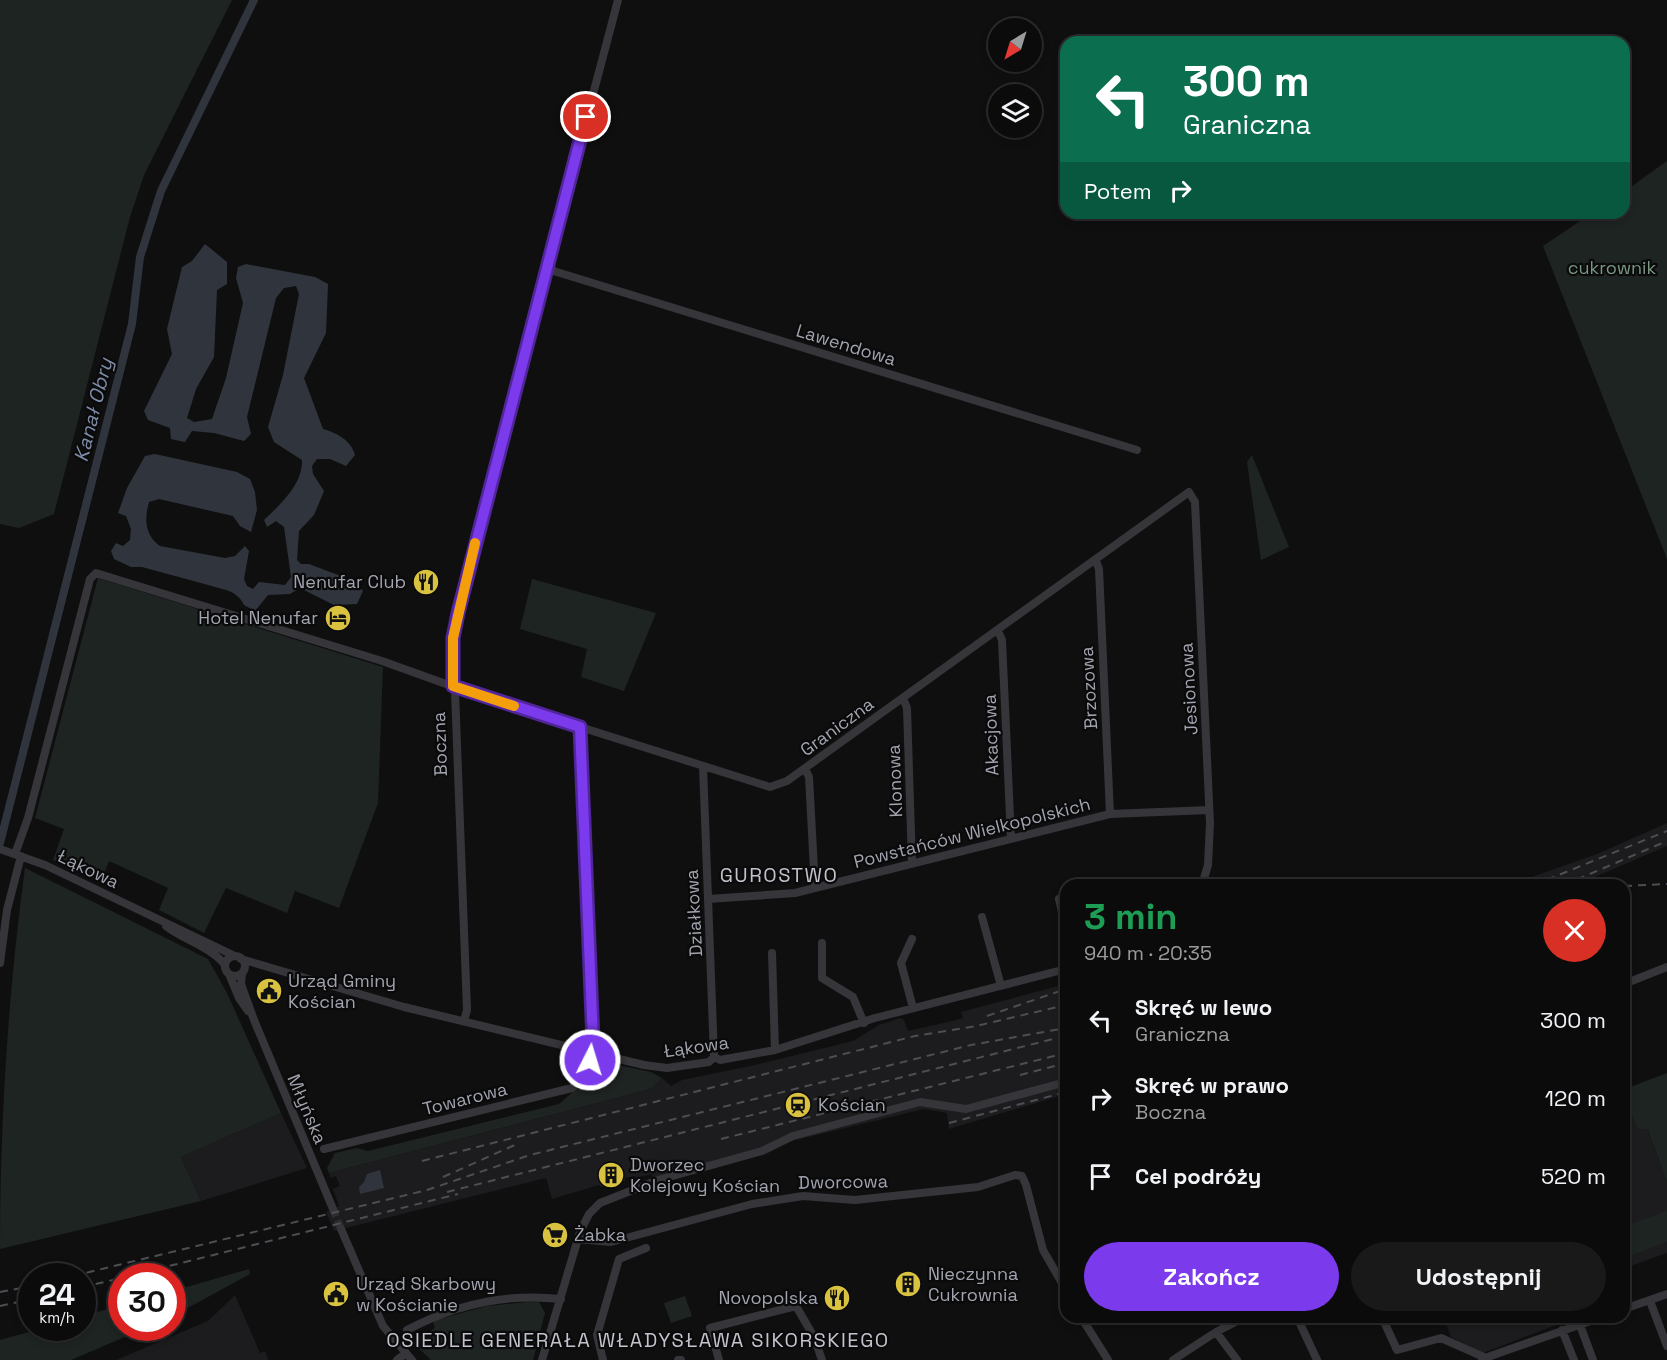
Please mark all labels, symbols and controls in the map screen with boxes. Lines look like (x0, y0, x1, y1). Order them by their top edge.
north arrow (988, 18, 1042, 72)
map controls (988, 18, 1042, 138)
text: 300 m (1183, 55, 1310, 108)
icon: left (1084, 60, 1162, 138)
button: layers (988, 84, 1042, 138)
pin (560, 91, 611, 142)
icon: arrive (569, 100, 602, 133)
text: Graniczna (1183, 107, 1311, 142)
icon: right (1164, 174, 1197, 207)
text: Potem (1084, 177, 1152, 205)
park label: cukrownik (1568, 256, 1657, 279)
street label: Lawendowa (793, 318, 899, 371)
water label: Kanał Obry (68, 354, 119, 465)
restaurant icon: Nenufar Club (411, 567, 441, 597)
place label: Nenufar Club (293, 570, 406, 593)
hotel icon: Hotel Nenufar (323, 603, 353, 633)
place label: Hotel Nenufar (198, 606, 318, 629)
street label: Jesionowa (1175, 642, 1202, 736)
street label: Brzozowa (1075, 646, 1102, 730)
street label: Graniczna (795, 692, 878, 761)
street label: Akacjowa (978, 694, 1003, 776)
street label: Boczna (427, 712, 452, 777)
street label: Klonowa (882, 744, 907, 818)
street label: Powstańców Wielkopolskich (851, 792, 1093, 873)
street label: Łąkowa (54, 844, 123, 893)
district label: GUROSTWO (720, 862, 838, 888)
street label: Działkowa (680, 869, 707, 957)
text: 3 min (1084, 894, 1178, 940)
button: close (1543, 899, 1606, 962)
text: 940 m · 20:35 (1084, 940, 1212, 966)
place label: Urząd Gminy Kościan (288, 969, 396, 1013)
public building icon: Urząd Gminy Kościan (254, 976, 284, 1006)
text: Skręć w lewo (1135, 993, 1272, 1021)
icon: left (1084, 1004, 1117, 1037)
text: 300 m (1540, 1006, 1606, 1034)
text: Graniczna (1135, 1021, 1230, 1047)
position arrow (558, 1028, 622, 1092)
street label: Łąkowa (662, 1031, 730, 1062)
street label: Młyńska (282, 1070, 332, 1147)
text: Skręć w prawo (1135, 1071, 1289, 1099)
street label: Towarowa (420, 1077, 510, 1120)
icon: right (1084, 1082, 1117, 1115)
text: 120 m (1545, 1084, 1606, 1112)
station icon: Kościan (783, 1090, 813, 1120)
place label: Kościan (818, 1093, 886, 1116)
text: Boczna (1135, 1099, 1206, 1125)
place label: Dworzec Kolejowy Kościan (630, 1153, 780, 1197)
building icon: Dworzec Kolejowy Kościan (596, 1160, 626, 1190)
icon: arrive (1084, 1160, 1117, 1193)
text: Cel podróży (1135, 1162, 1261, 1190)
text: 520 m (1541, 1162, 1606, 1190)
street label: Dworcowa (798, 1169, 888, 1194)
supermarket icon: Żabka (540, 1220, 570, 1250)
place label: Żabka (574, 1223, 626, 1246)
button: Zakończ (1084, 1242, 1339, 1311)
button: Udostępnij (1351, 1242, 1606, 1311)
place label: Nieczynna Cukrownia (928, 1262, 1018, 1306)
speed limit sign: 30 (108, 1263, 186, 1341)
building icon: Nieczynna Cukrownia (893, 1269, 923, 1299)
place label: Urząd Skarbowy w Kościanie (356, 1272, 496, 1316)
text: 24 (39, 1275, 75, 1314)
public building icon: Urząd Skarbowy w Kościanie (321, 1279, 351, 1309)
restaurant icon: Novopolska (822, 1283, 852, 1313)
place label: Novopolska (718, 1286, 818, 1309)
text: km/h (39, 1308, 75, 1327)
district label: OSIEDLE GENERAŁA WŁADYSŁAWA SIKORSKIEGO (386, 1327, 890, 1353)

